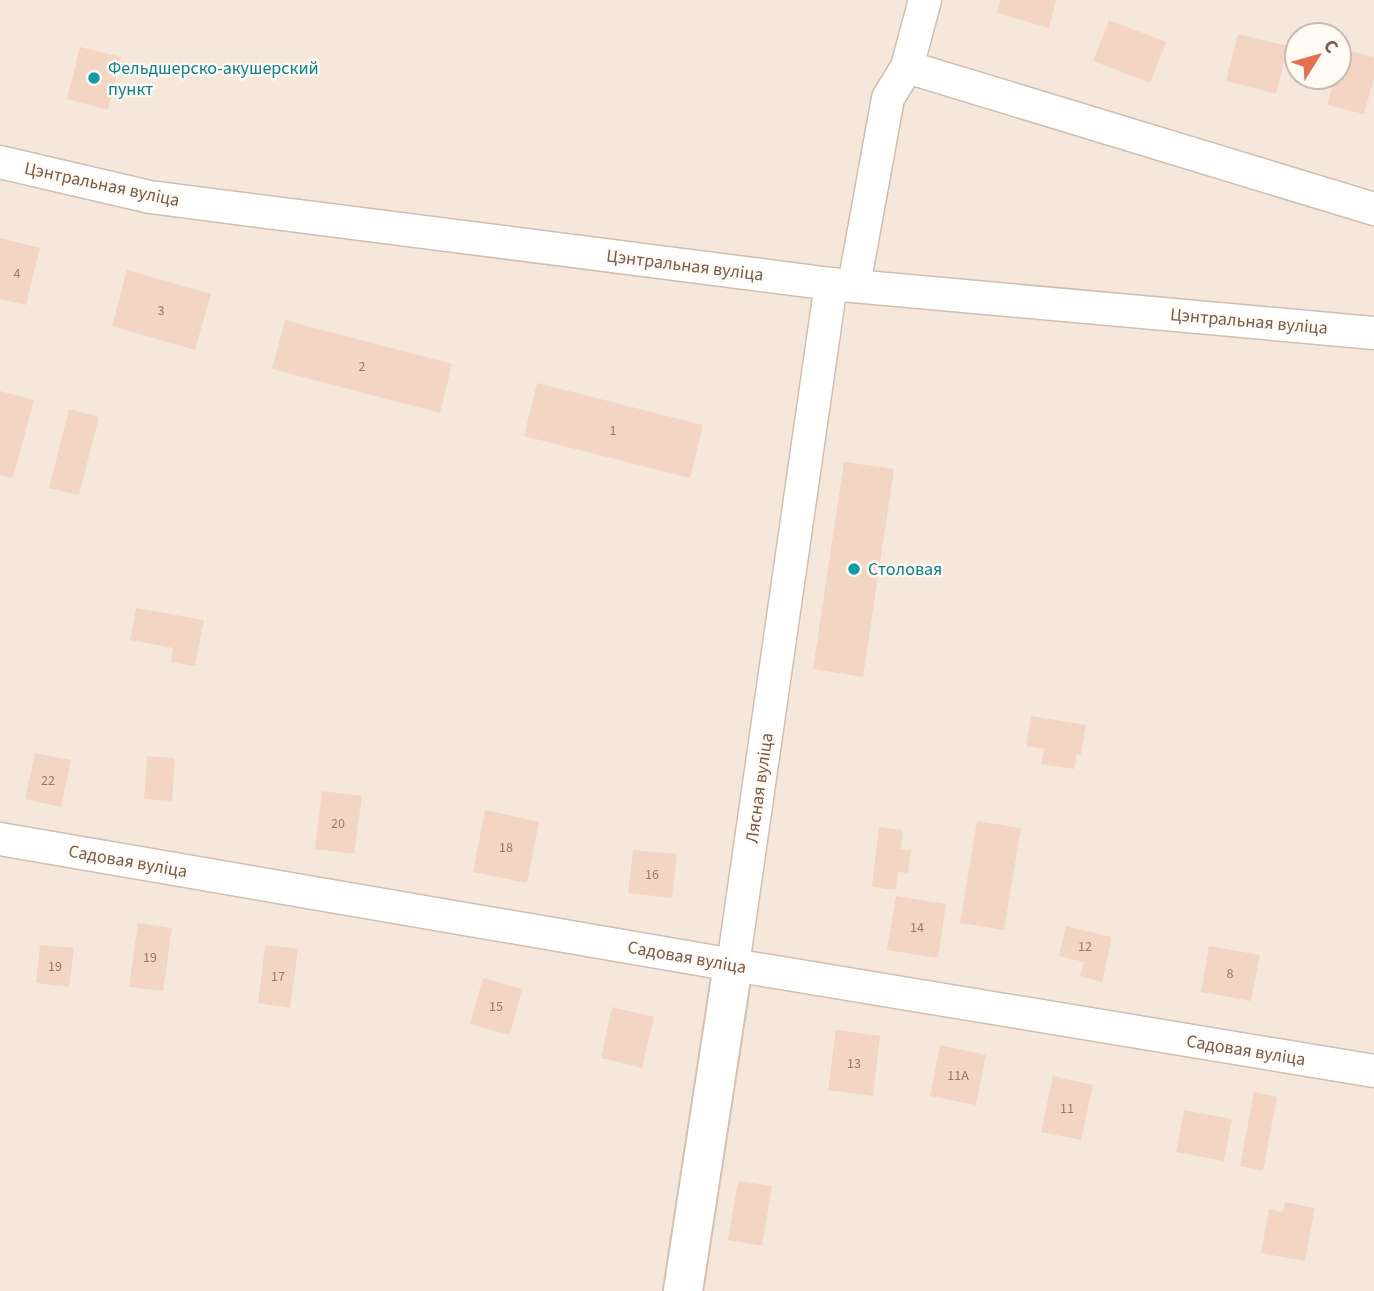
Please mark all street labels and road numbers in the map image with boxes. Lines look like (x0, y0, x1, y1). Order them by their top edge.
street label: Цэнтральная вуліца (22, 156, 182, 213)
street label: Цэнтральная вуліца (605, 243, 765, 288)
street label: Цэнтральная вуліца (1169, 302, 1329, 341)
street label: Лясная вуліца (739, 731, 780, 845)
street label: Садовая вуліца (67, 839, 189, 884)
street label: Садовая вуліца (626, 935, 748, 980)
street label: Садовая вуліца (1185, 1029, 1307, 1072)

